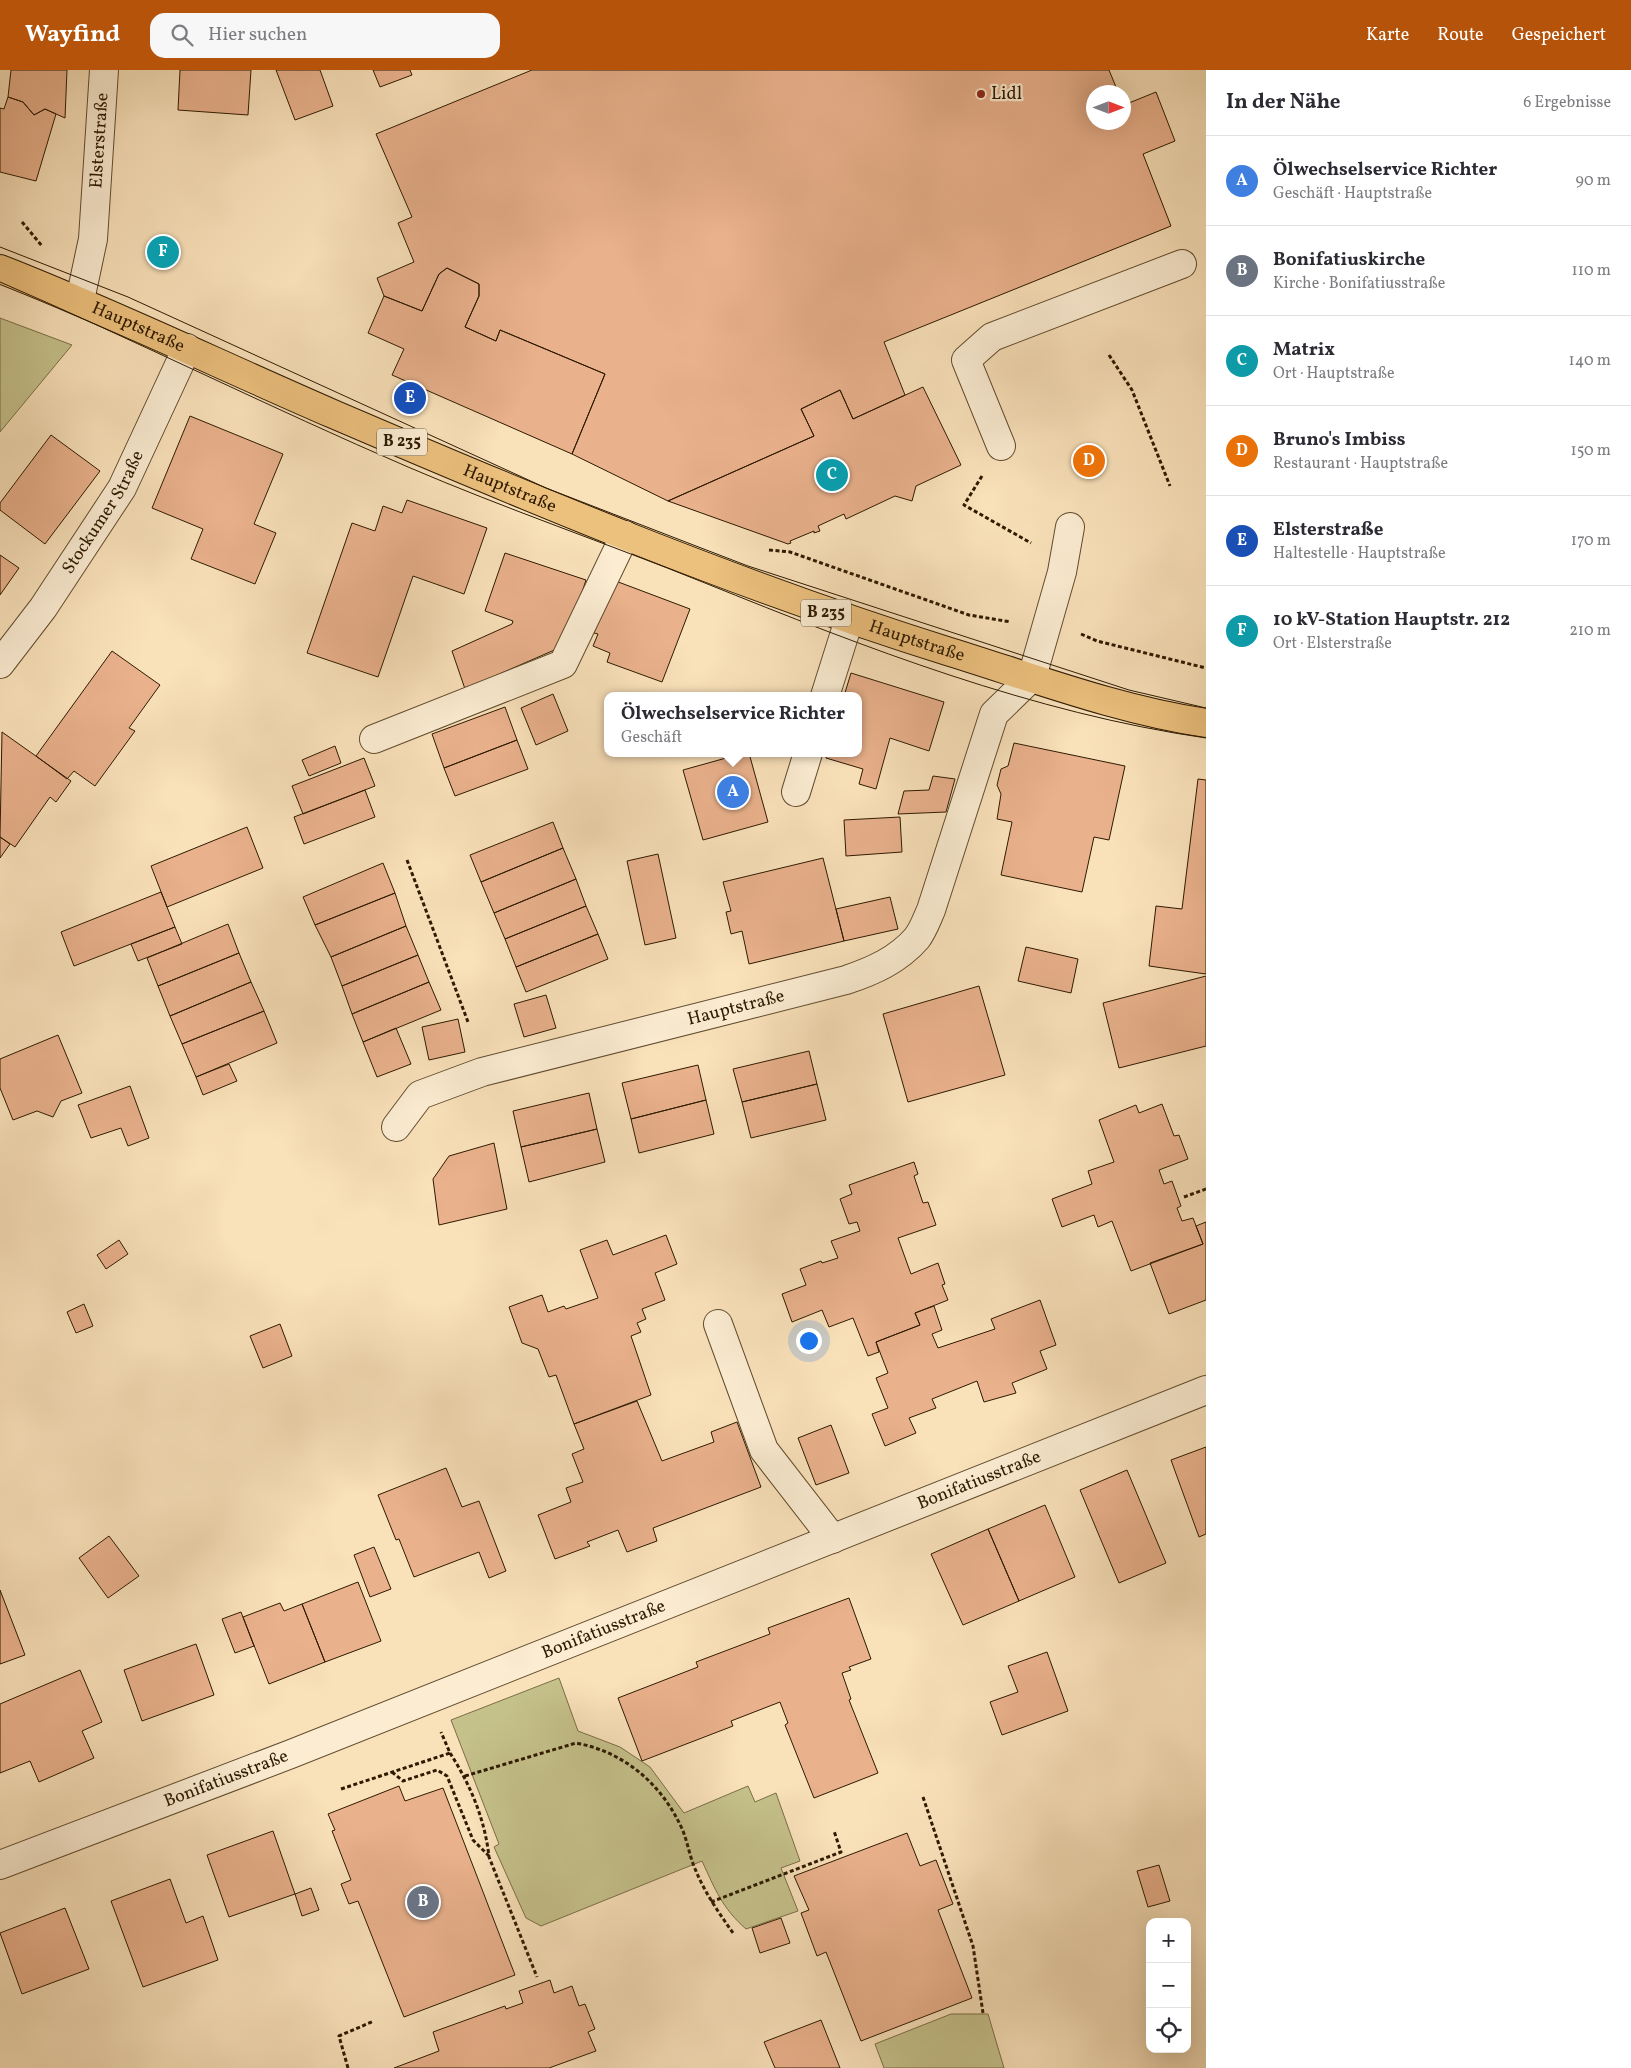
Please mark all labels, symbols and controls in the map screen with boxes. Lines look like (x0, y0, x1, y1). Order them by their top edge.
search box (150, 13, 500, 58)
text: Wayfind (25, 18, 120, 52)
icon: search (168, 21, 196, 49)
text: Hier suchen (208, 22, 307, 48)
text: Karte (1366, 23, 1409, 48)
text: Route (1437, 23, 1484, 48)
text: Gespeichert (1512, 23, 1606, 48)
place label: Lidl (991, 82, 1022, 107)
north arrow (1086, 85, 1131, 130)
marker: Lidl (975, 88, 987, 100)
text: In der Nähe (1226, 88, 1341, 117)
street label: Elsterstraße (84, 92, 115, 189)
text: 6 Ergebnisse (1523, 92, 1611, 114)
text: Ölwechselservice Richter (1273, 157, 1497, 183)
text: A (1236, 170, 1248, 192)
text: 90 m (1575, 170, 1611, 192)
text: Geschäft · Hauptstraße (1273, 183, 1432, 205)
pin: F (147, 233, 179, 271)
text: Bonifatiuskirche (1273, 247, 1425, 273)
text: B (1237, 260, 1247, 282)
text: 110 m (1572, 260, 1611, 282)
text: Kirche · Bonifatiusstraße (1273, 273, 1445, 295)
street label: Hauptstraße (88, 296, 189, 359)
text: Matrix (1273, 337, 1335, 363)
text: C (1237, 350, 1247, 372)
text: 140 m (1569, 350, 1611, 372)
text: Ort · Hauptstraße (1273, 363, 1395, 385)
pin: E (394, 379, 426, 417)
text: Bruno's Imbiss (1273, 427, 1406, 453)
road number: B 235 (377, 428, 427, 456)
text: D (1236, 440, 1248, 462)
text: 150 m (1570, 440, 1611, 462)
pin: D (1073, 442, 1105, 480)
street label: Stockumer Straße (56, 446, 150, 579)
text: Restaurant · Hauptstraße (1273, 453, 1448, 475)
pin: C (816, 456, 848, 494)
street label: Hauptstraße (459, 458, 560, 519)
text: Elsterstraße (1273, 517, 1384, 543)
text: E (1237, 530, 1247, 552)
text: 170 m (1571, 530, 1611, 552)
text: Haltestelle · Hauptstraße (1273, 543, 1446, 565)
road number: B 235 (801, 600, 851, 626)
text: 10 kV-Station Hauptstr. 212 (1273, 607, 1510, 633)
street label: Hauptstraße (866, 614, 968, 668)
text: F (1237, 620, 1247, 642)
text: 210 m (1569, 620, 1611, 642)
text: Ort · Elsterstraße (1273, 633, 1392, 655)
popup (604, 692, 862, 757)
text: Ölwechselservice Richter (621, 701, 845, 727)
text: Geschäft (621, 727, 682, 749)
pin: A (717, 773, 749, 811)
street label: Hauptstraße (685, 984, 787, 1032)
your location (796, 1328, 822, 1354)
street label: Bonifatiusstraße (913, 1444, 1045, 1516)
street label: Bonifatiusstraße (538, 1594, 669, 1665)
street label: Bonifatiusstraße (160, 1744, 292, 1814)
pin: B (407, 1883, 439, 1921)
map controls (1146, 1918, 1191, 2053)
button: + (1146, 1918, 1191, 1963)
button: − (1146, 1963, 1191, 2008)
button: locate (1146, 2008, 1191, 2053)

